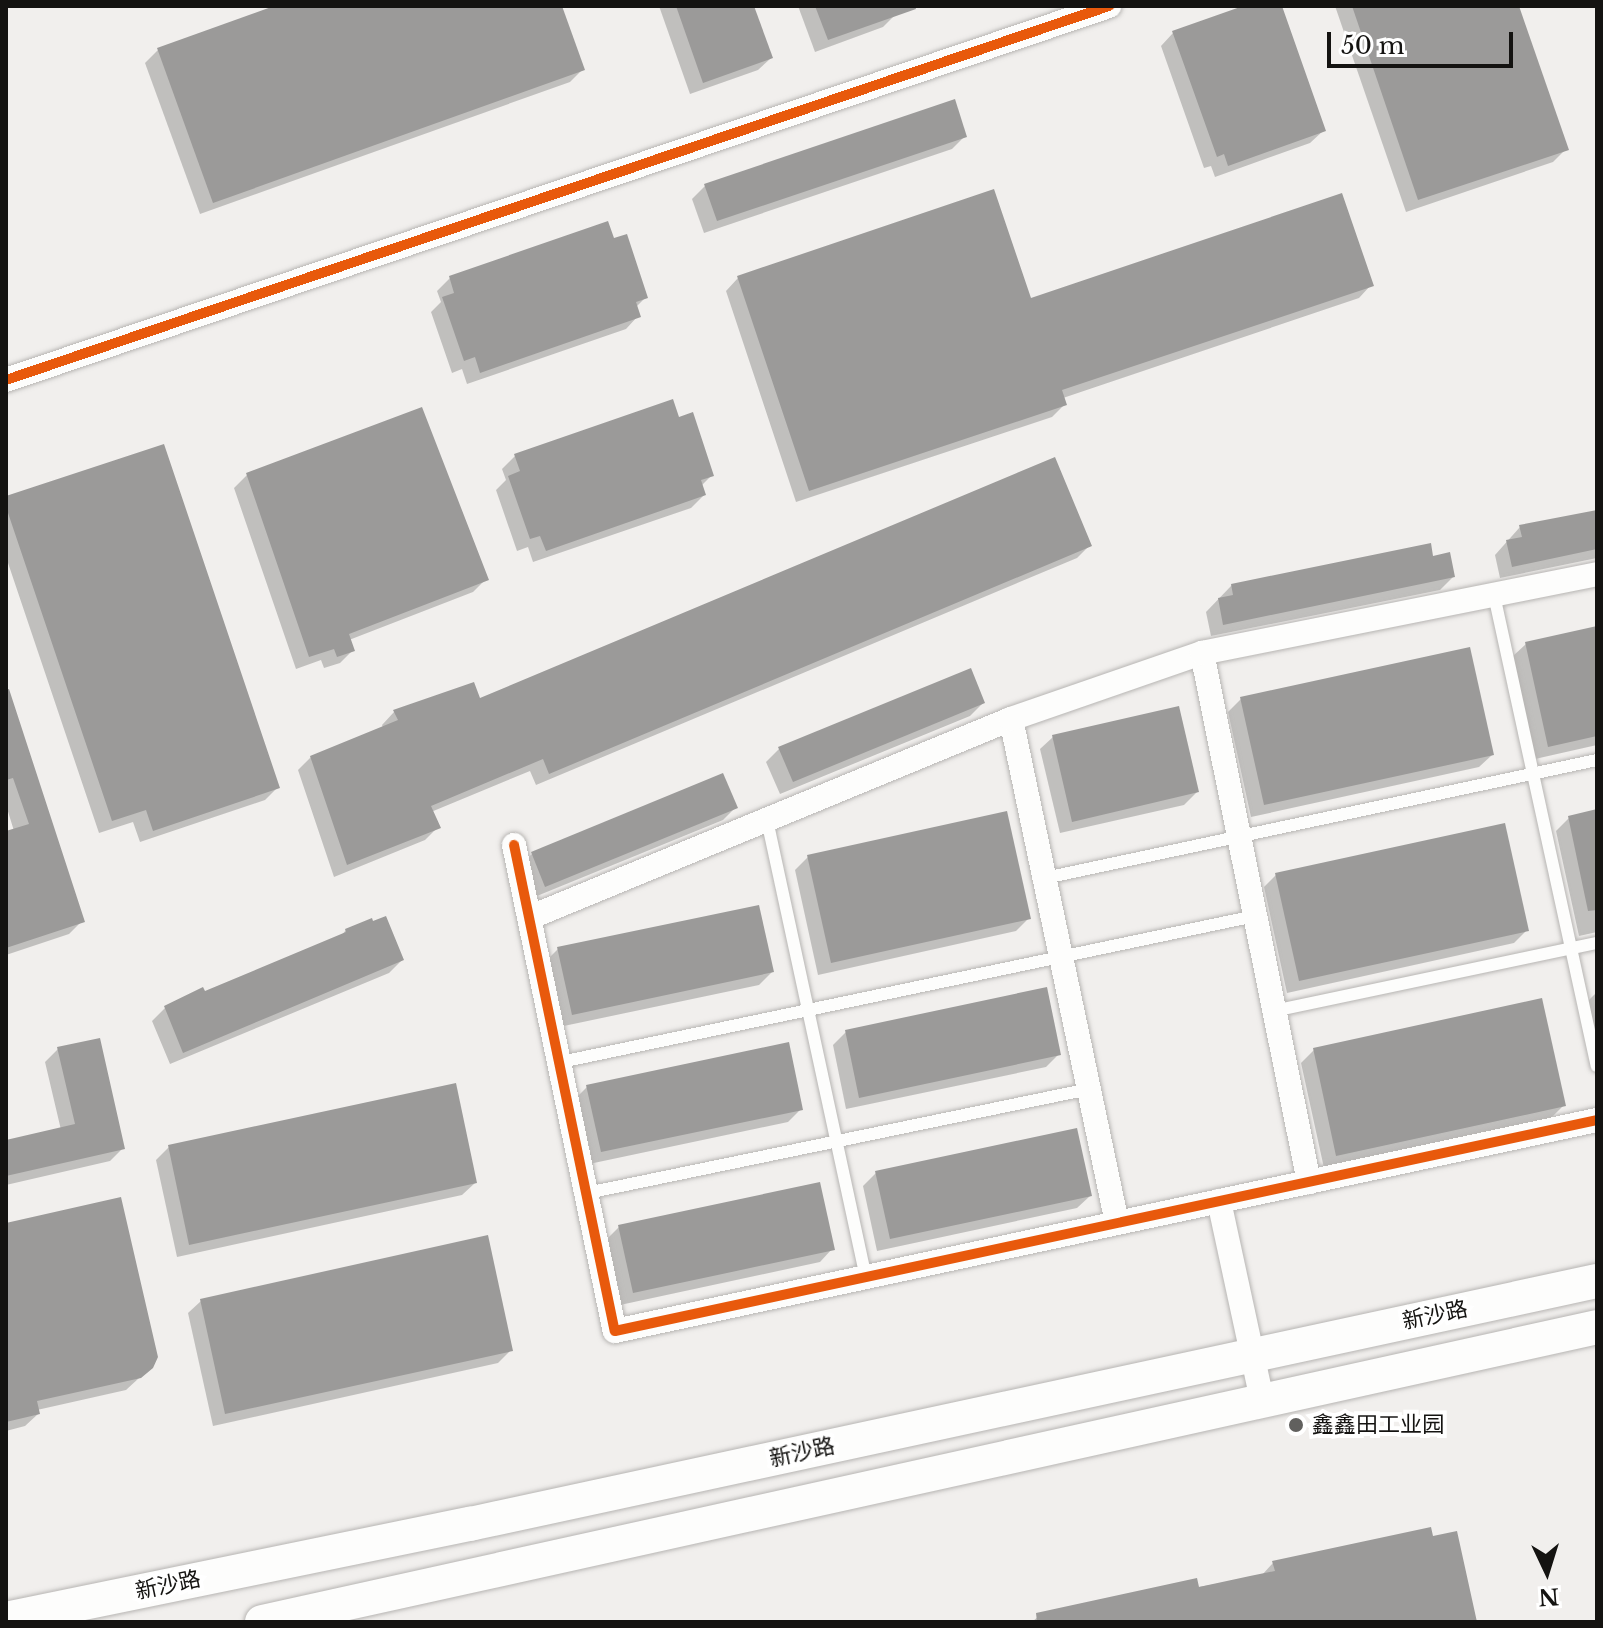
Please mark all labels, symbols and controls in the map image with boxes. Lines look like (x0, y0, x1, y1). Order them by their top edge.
scale bar (1331, 16, 1517, 66)
text: 50 m (1341, 31, 1404, 60)
street label: 新沙路 (1400, 1295, 1470, 1335)
place label: 鑫鑫田工业园 (1312, 1412, 1444, 1438)
marker: 鑫鑫田工业园 (1287, 1416, 1305, 1434)
street label: 新沙路 (767, 1432, 837, 1472)
north arrow (1507, 1532, 1587, 1612)
street label: 新沙路 (133, 1565, 203, 1605)
text: N (1537, 1582, 1560, 1611)

